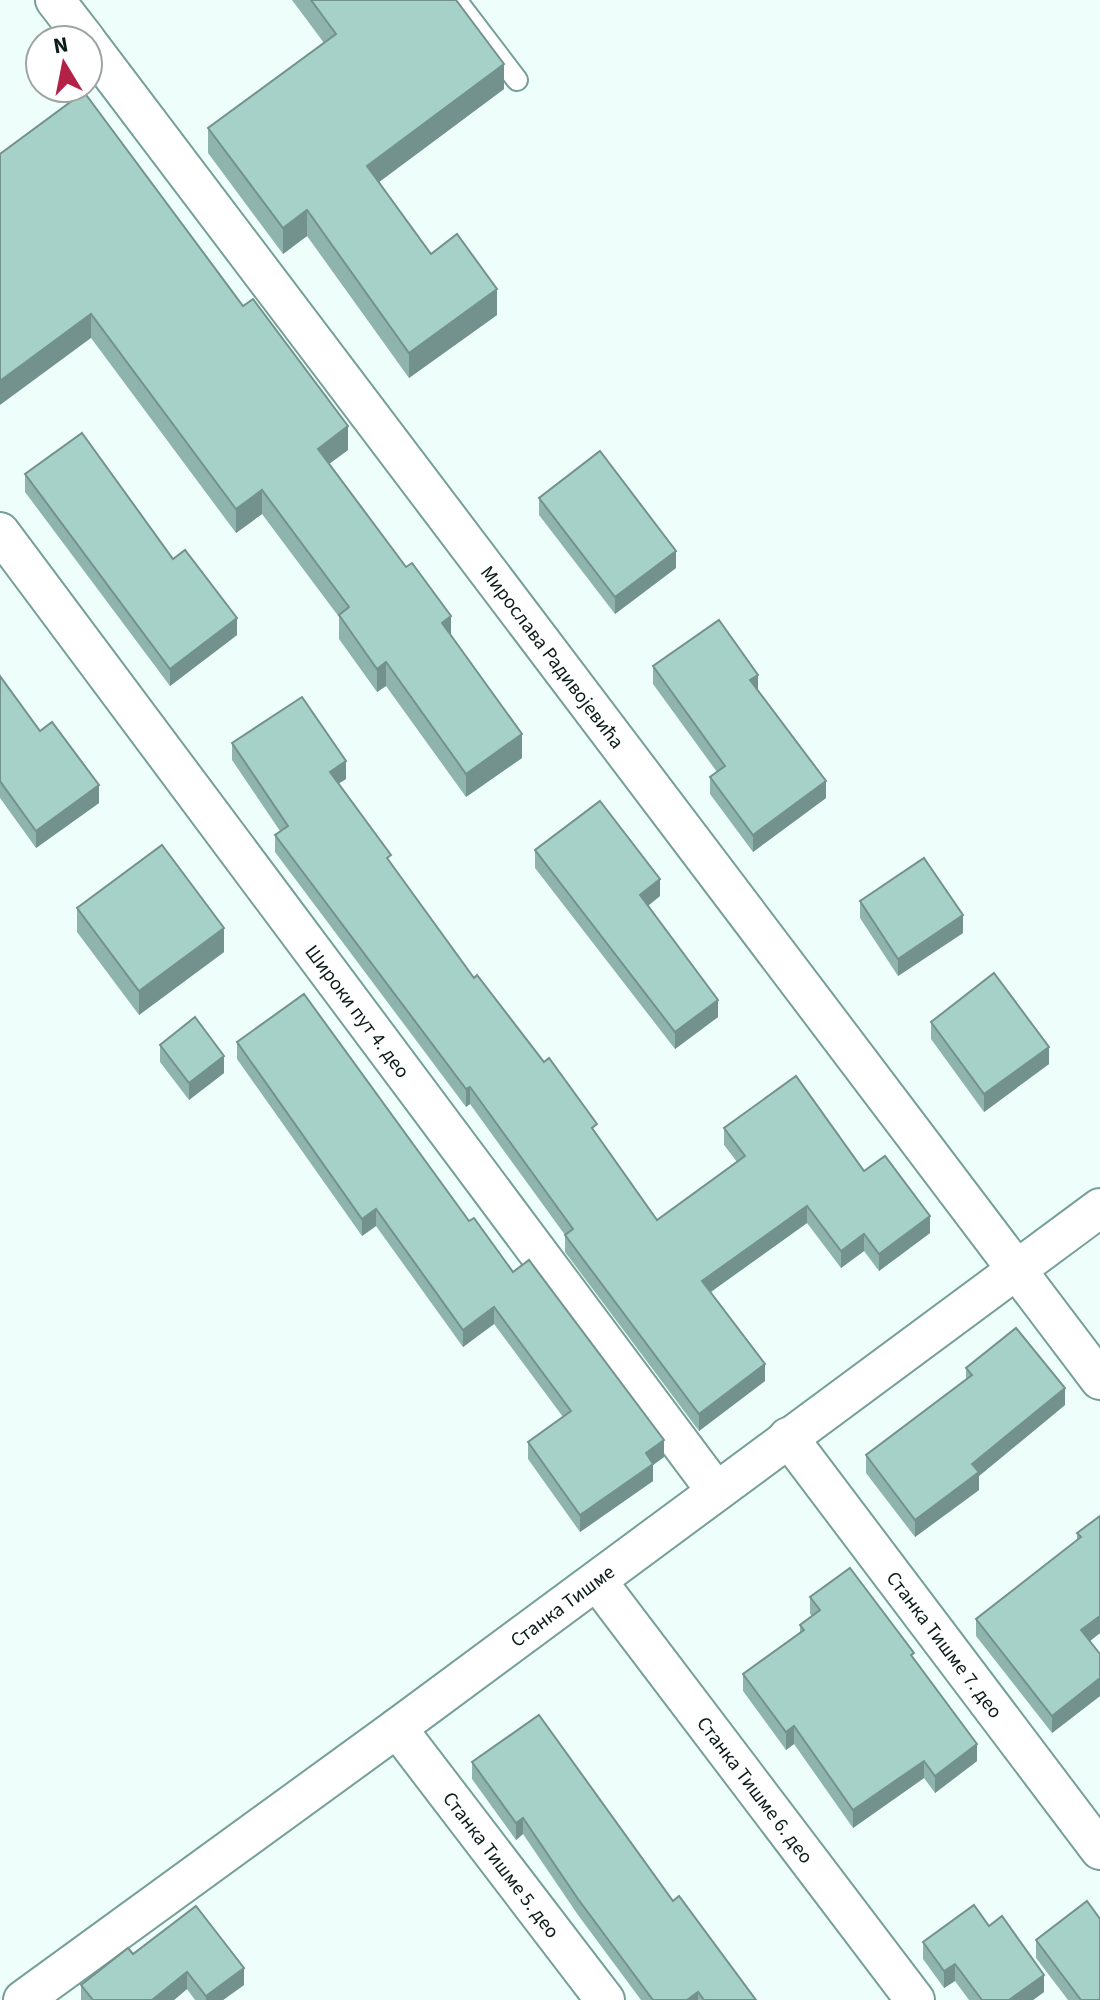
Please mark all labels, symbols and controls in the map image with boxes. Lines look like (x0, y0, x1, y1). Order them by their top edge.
north arrow (24, 24, 104, 104)
text: N (51, 28, 71, 62)
street label: Мирослава Радивојевића (473, 560, 630, 755)
street label: Широки пут 4. део (298, 939, 416, 1084)
street label: Станка Тишме (505, 1559, 621, 1655)
street label: Станка Тишме 7. део (879, 1566, 1009, 1724)
street label: Станка Тишме 6. део (690, 1711, 820, 1870)
street label: Станка Тишме 5. део (436, 1786, 566, 1944)

